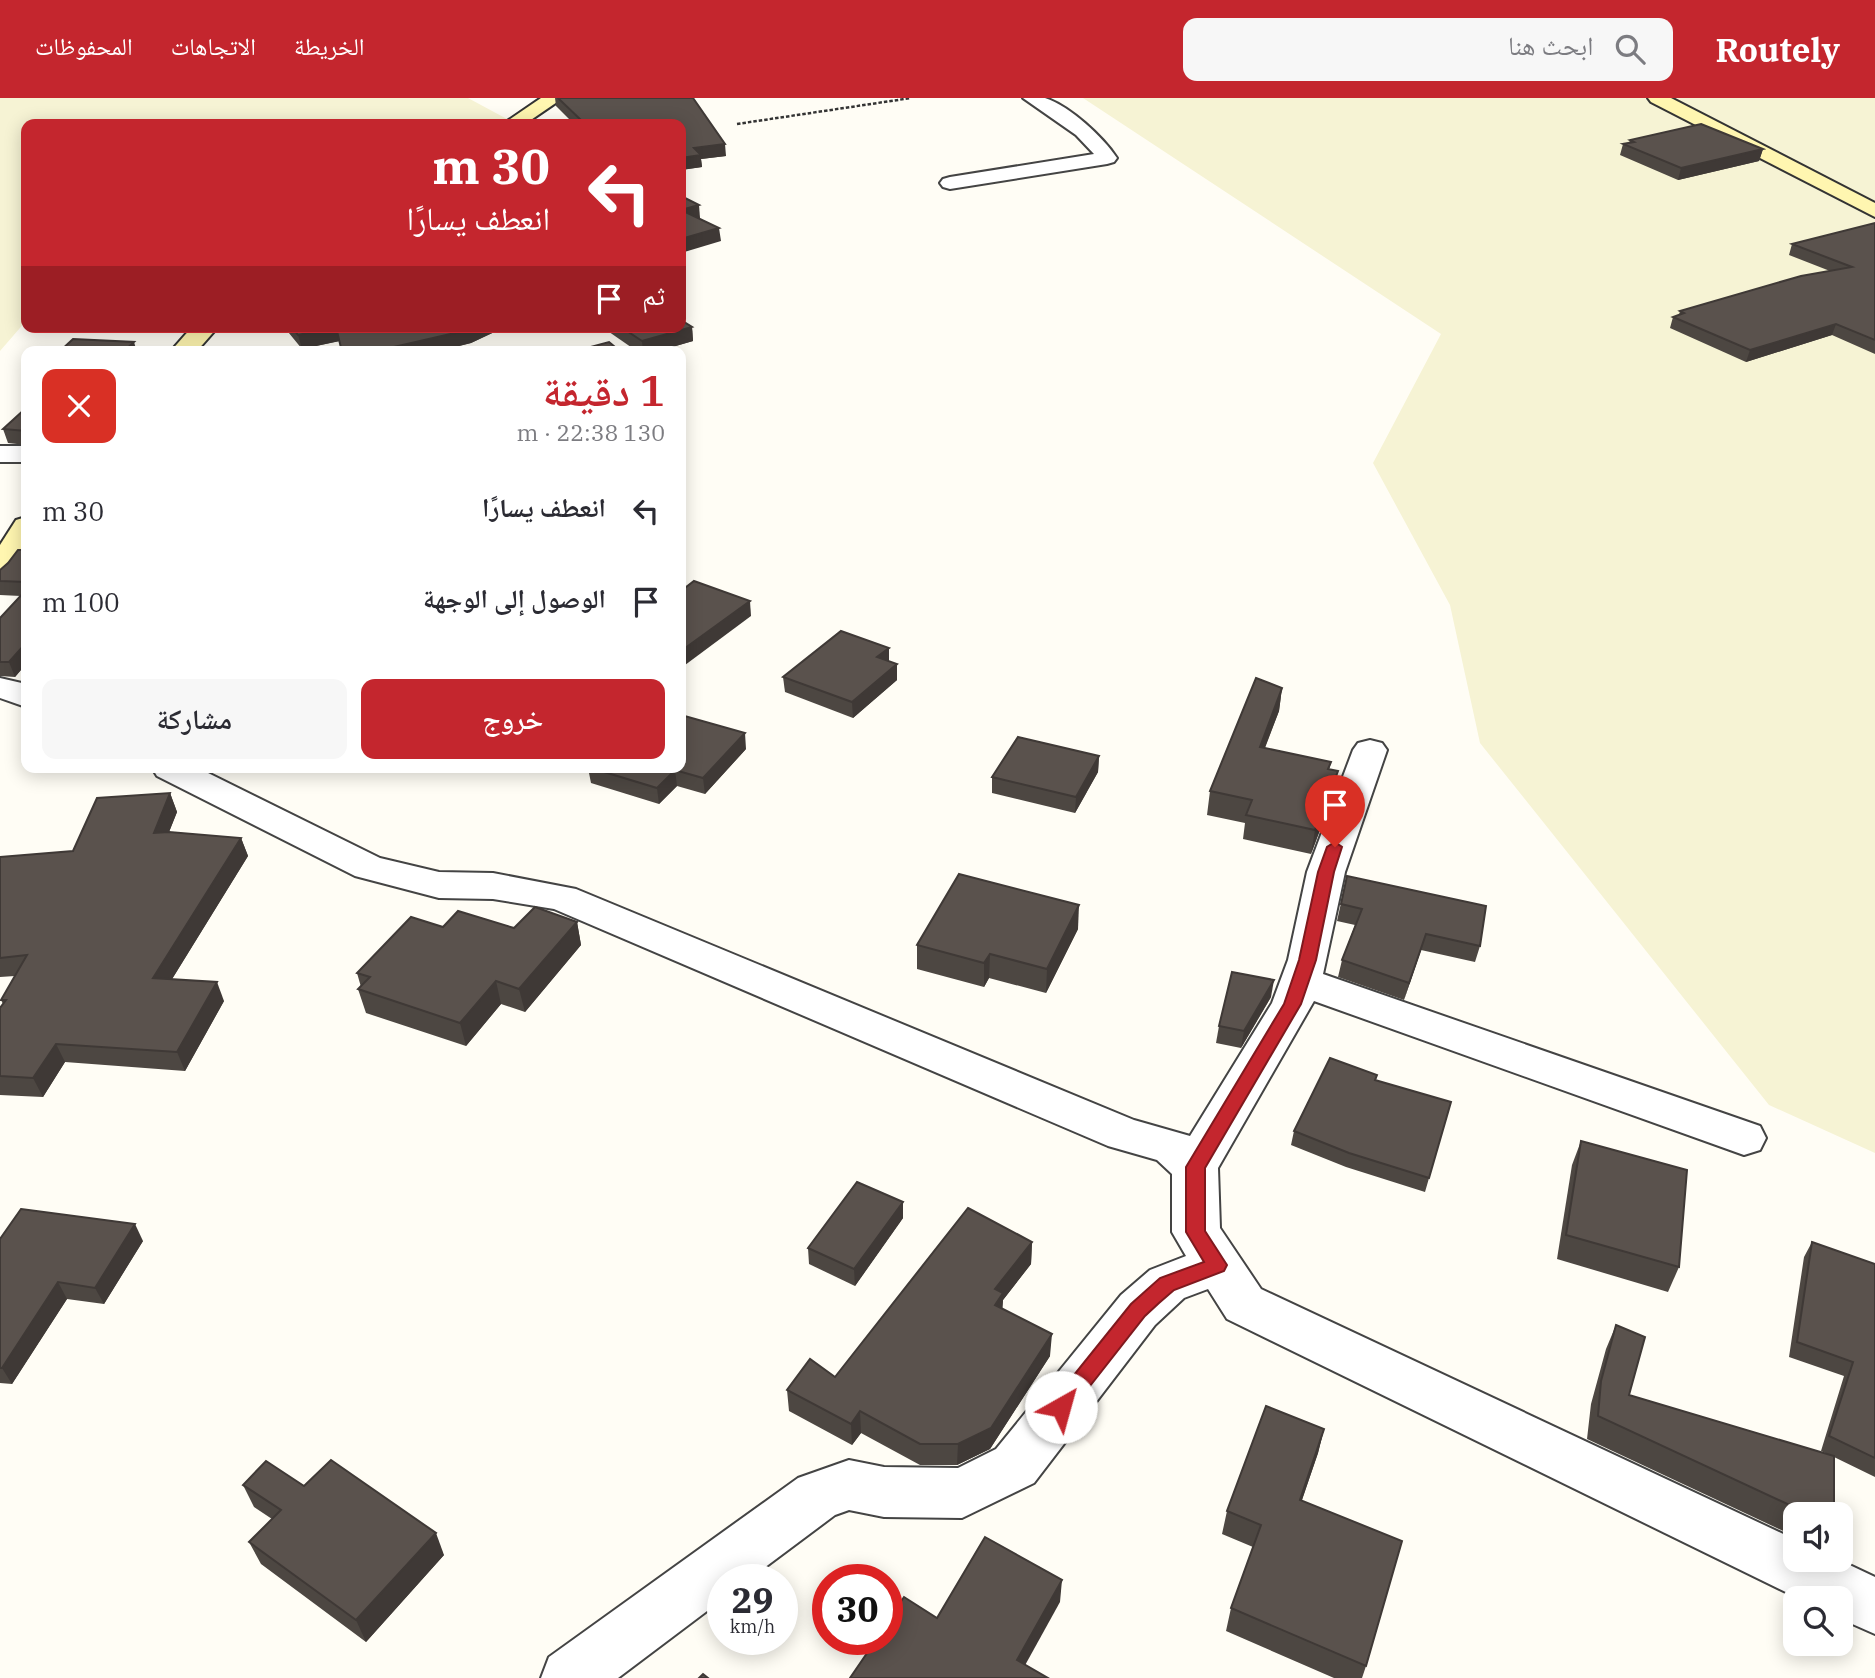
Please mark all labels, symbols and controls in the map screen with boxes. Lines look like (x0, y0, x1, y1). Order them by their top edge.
search box (1183, 18, 1673, 81)
text: ابحث هنا (1508, 28, 1593, 62)
text: Routely (1715, 28, 1840, 71)
text: المحفوظات (35, 30, 133, 62)
text: الاتجاهات (171, 30, 256, 62)
text: الخريطة (294, 30, 365, 62)
icon: search (1611, 30, 1649, 68)
text: 30 m (432, 134, 550, 197)
icon: left (574, 147, 665, 238)
text: انعطف يسارًا (406, 197, 550, 239)
text: ثم (642, 278, 665, 312)
icon: arrive (590, 280, 628, 318)
text: 1 دقيقة (543, 363, 665, 418)
button: close (42, 369, 116, 443)
text: 130 m · 22:38 (516, 417, 665, 447)
text: انعطف يسارًا (482, 490, 606, 524)
icon: left (627, 492, 665, 530)
text: 30 m (42, 494, 104, 528)
text: الوصول إلى الوجهة (423, 581, 606, 615)
icon: arrive (627, 583, 665, 621)
text: 100 m (42, 585, 120, 619)
button: مشاركة (42, 679, 347, 759)
button: خروج (361, 679, 665, 759)
pin (1305, 775, 1365, 847)
icon: arrive (1316, 786, 1354, 824)
position arrow (1024, 1370, 1098, 1444)
map controls (1783, 1502, 1853, 1656)
button: sound (1783, 1502, 1853, 1572)
speed limit sign: 30 (812, 1564, 903, 1655)
text: 29 (731, 1577, 774, 1623)
button: search (1783, 1586, 1853, 1656)
text: km/h (730, 1615, 775, 1638)

